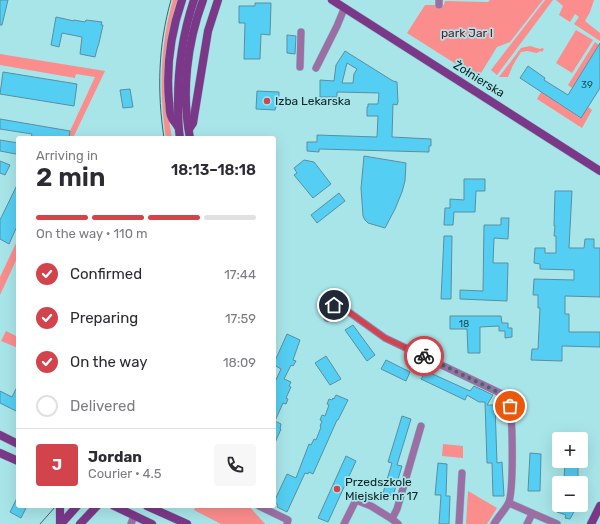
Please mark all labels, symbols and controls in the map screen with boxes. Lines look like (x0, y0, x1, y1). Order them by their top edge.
park label: park Jar I (441, 26, 493, 40)
street label: Żołnierska (451, 58, 507, 100)
house number: 39 (581, 79, 593, 91)
place label: Izba Lekarska (275, 94, 351, 108)
marker: Izba Lekarska (262, 96, 272, 106)
text: Arriving in (36, 148, 98, 163)
text: 18:13–18:18 (171, 161, 256, 179)
text: 2 min (36, 162, 105, 193)
text: On the way · 110 m (36, 226, 148, 241)
icon: check (36, 263, 58, 285)
text: Confirmed (70, 265, 142, 283)
text: 17:44 (224, 267, 256, 282)
pin (317, 288, 351, 322)
icon: home (323, 294, 345, 316)
icon: check (36, 307, 58, 329)
text: Preparing (70, 309, 138, 327)
text: 17:59 (225, 311, 256, 326)
house number: 18 (459, 318, 469, 330)
courier (404, 336, 444, 376)
icon: bike (413, 345, 435, 367)
icon: check (36, 351, 58, 373)
text: On the way (70, 353, 148, 371)
text: 18:09 (223, 355, 256, 370)
pin (493, 389, 527, 423)
icon: bag (499, 395, 521, 417)
text: Delivered (70, 397, 135, 415)
map controls (552, 432, 588, 512)
button: + (552, 432, 588, 468)
button: phone (214, 444, 256, 486)
text: Jordan (88, 448, 142, 466)
text: J (52, 456, 62, 474)
text: Courier · 4.5 (88, 466, 162, 481)
place label: Przedszkole Miejskie nr 17 (345, 475, 418, 503)
button: − (552, 476, 588, 512)
marker: Przedszkole Miejskie nr 17 (332, 484, 342, 494)

